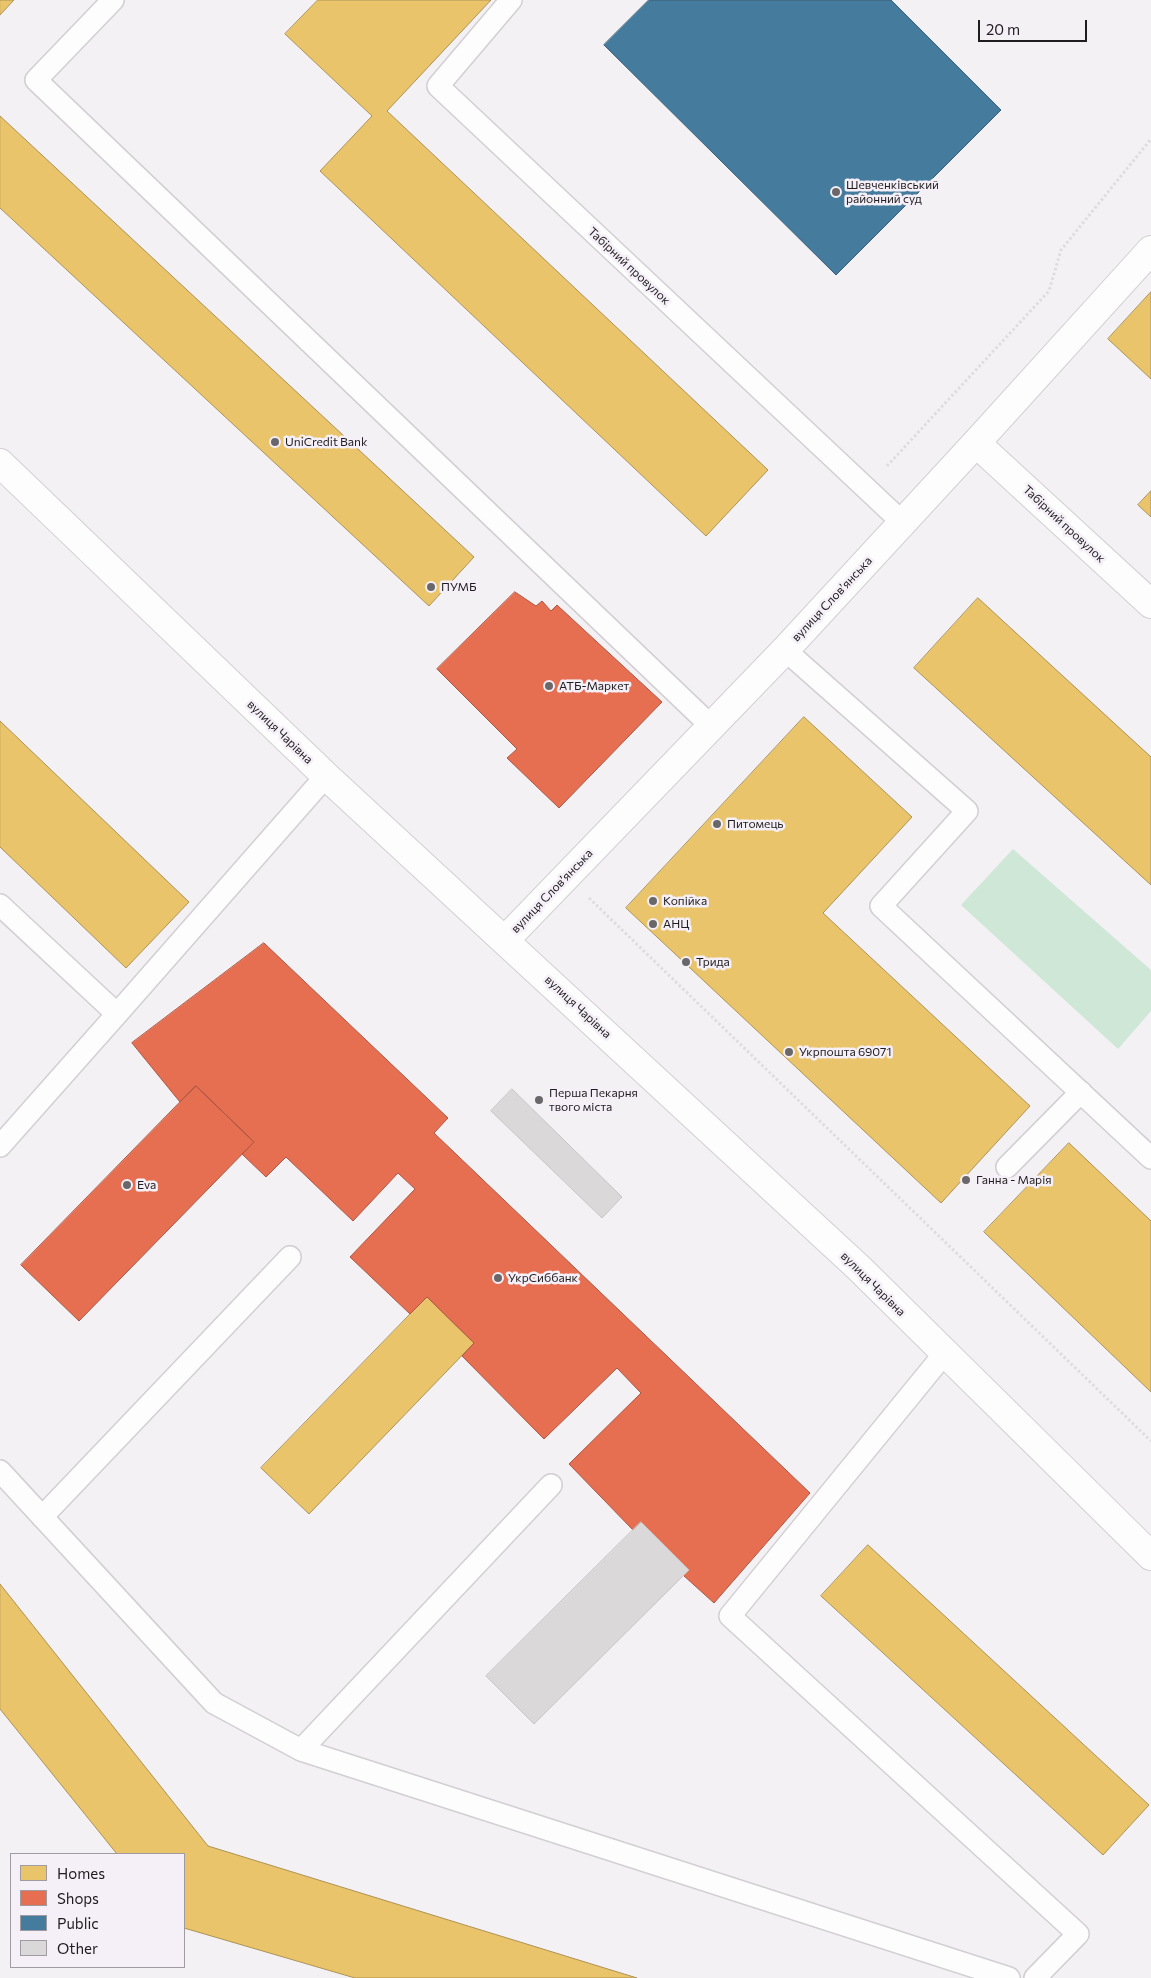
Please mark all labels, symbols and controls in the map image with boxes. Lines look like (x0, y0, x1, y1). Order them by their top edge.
scale bar (981, 10, 1090, 42)
text: 20 m (986, 20, 1020, 38)
place label: Шевченківський районний суд (846, 178, 939, 206)
marker: Шевченківський районний суд (830, 186, 842, 198)
street label: Табірний провулок (585, 224, 673, 308)
place label: UniCredit Bank (285, 435, 367, 449)
marker: UniCredit Bank (269, 436, 281, 448)
street label: Табірний провулок (1020, 482, 1108, 566)
street label: вулиця Слов’янська (789, 554, 875, 644)
place label: ПУМБ (441, 580, 476, 594)
marker: ПУМБ (425, 581, 437, 593)
place label: АТБ-Маркет (559, 679, 629, 693)
marker: АТБ-Маркет (543, 680, 555, 692)
street label: вулиця Чарівна (244, 697, 316, 767)
place label: Питомець (727, 817, 784, 831)
marker: Питомець (711, 818, 723, 830)
street label: вулиця Слов’янська (508, 846, 596, 936)
place label: Копійка (663, 894, 707, 908)
marker: Копійка (647, 895, 659, 907)
place label: АНЦ (663, 917, 689, 931)
marker: АНЦ (647, 918, 659, 930)
place label: Трида (696, 955, 730, 969)
marker: Трида (680, 956, 692, 968)
street label: вулиця Чарівна (542, 973, 614, 1041)
place label: Укрпошта 69071 (799, 1045, 892, 1059)
marker: Укрпошта 69071 (783, 1046, 795, 1058)
place label: Перша Пекарня твого міста (549, 1086, 638, 1114)
marker: Перша Пекарня твого міста (533, 1094, 545, 1106)
place label: Ганна - Марія (976, 1173, 1052, 1187)
marker: Ганна - Марія (960, 1174, 972, 1186)
place label: Eva (137, 1178, 156, 1192)
marker: Eva (121, 1179, 133, 1191)
street label: вулиця Чарівна (838, 1249, 908, 1319)
place label: УкрСиббанк (508, 1271, 578, 1285)
marker: УкрСиббанк (492, 1272, 504, 1284)
legend (10, 1853, 185, 1968)
text: Homes (57, 1864, 105, 1882)
text: Shops (57, 1889, 99, 1907)
text: Public (57, 1914, 99, 1932)
text: Other (57, 1939, 98, 1957)

